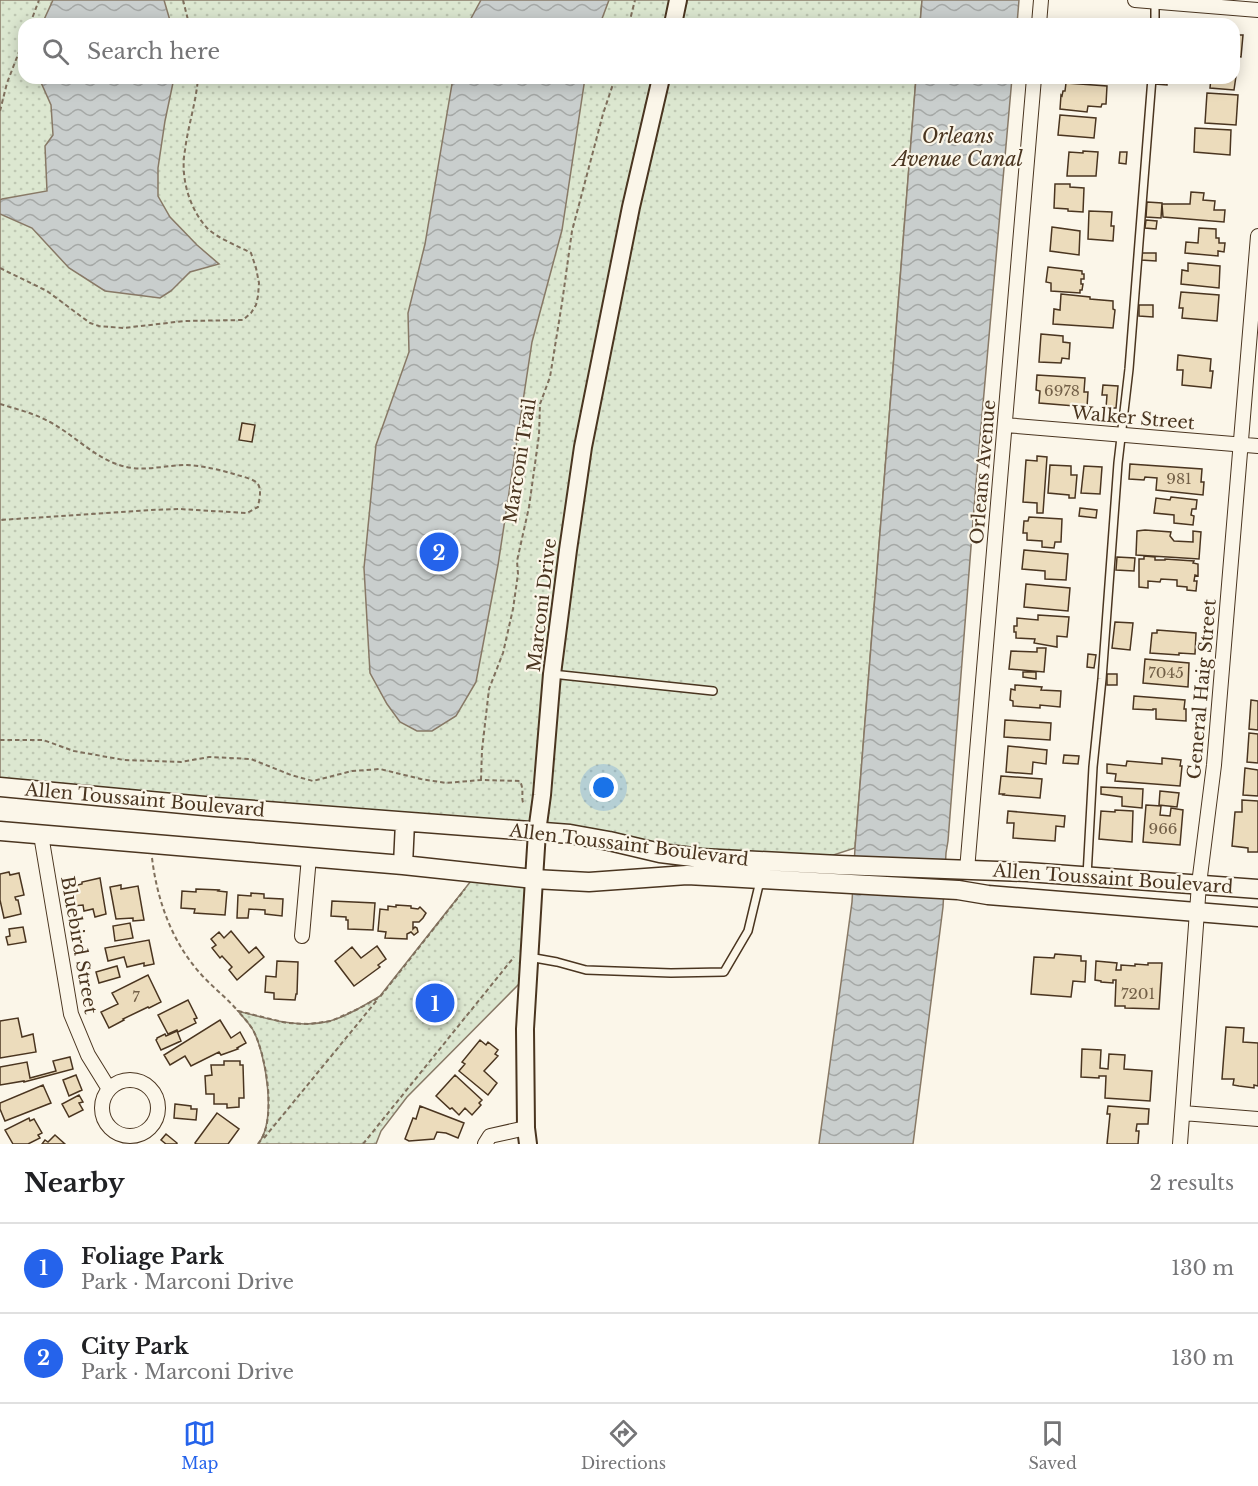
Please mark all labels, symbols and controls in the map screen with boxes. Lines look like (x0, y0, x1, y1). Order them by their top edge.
search box (18, 18, 1240, 84)
icon: search (39, 35, 72, 68)
text: Search here (87, 38, 220, 65)
water label: Orleans Avenue Canal (890, 124, 1024, 171)
house number: 6978 (1044, 381, 1080, 400)
street label: Marconi Trail (499, 397, 541, 525)
street label: Orleans Avenue (966, 399, 1000, 545)
street label: Walker Street (1069, 402, 1196, 434)
house number: 981 (1166, 469, 1192, 488)
pin: 2 (420, 530, 458, 574)
street label: Marconi Drive (523, 537, 561, 673)
street label: General Haig Street (1183, 598, 1221, 780)
house number: 7045 (1148, 663, 1184, 682)
your location (589, 773, 618, 802)
street label: Allen Toussaint Boulevard (23, 778, 266, 821)
street label: Allen Toussaint Boulevard (507, 819, 750, 871)
house number: 966 (1149, 819, 1177, 838)
street label: Allen Toussaint Boulevard (991, 860, 1234, 898)
street label: Bluebird Street (56, 874, 102, 1016)
pin: 1 (416, 980, 454, 1026)
house number: 7201 (1121, 984, 1155, 1003)
house number: 7 (132, 987, 140, 1006)
text: Nearby (24, 1167, 125, 1199)
text: 2 results (1150, 1171, 1234, 1195)
text: Foliage Park (81, 1243, 224, 1270)
text: 1 (39, 1256, 48, 1280)
text: 130 m (1171, 1256, 1234, 1280)
text: Park · Marconi Drive (81, 1270, 294, 1294)
text: City Park (81, 1333, 189, 1360)
text: 2 (37, 1346, 50, 1370)
text: 130 m (1171, 1346, 1234, 1370)
text: Park · Marconi Drive (81, 1360, 294, 1384)
tab: Map (181, 1417, 218, 1473)
tab: Directions (581, 1417, 666, 1473)
tab: Saved (1028, 1417, 1077, 1473)

